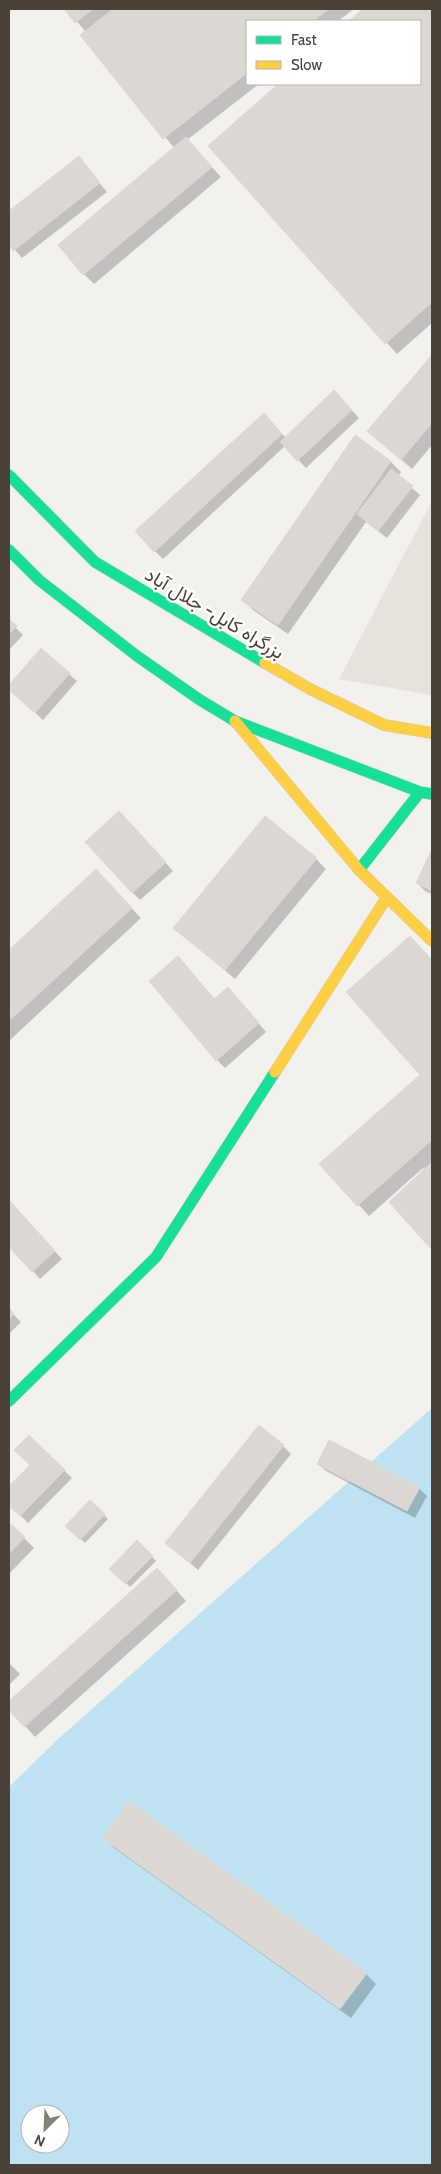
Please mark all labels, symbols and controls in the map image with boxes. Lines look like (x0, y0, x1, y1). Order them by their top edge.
legend (246, 20, 421, 85)
text: Fast (291, 31, 316, 49)
text: Slow (291, 56, 322, 74)
street label: بزرگراه کابل- جلال آباد (141, 563, 288, 664)
north arrow (20, 2104, 70, 2154)
text: N (32, 2131, 48, 2151)

